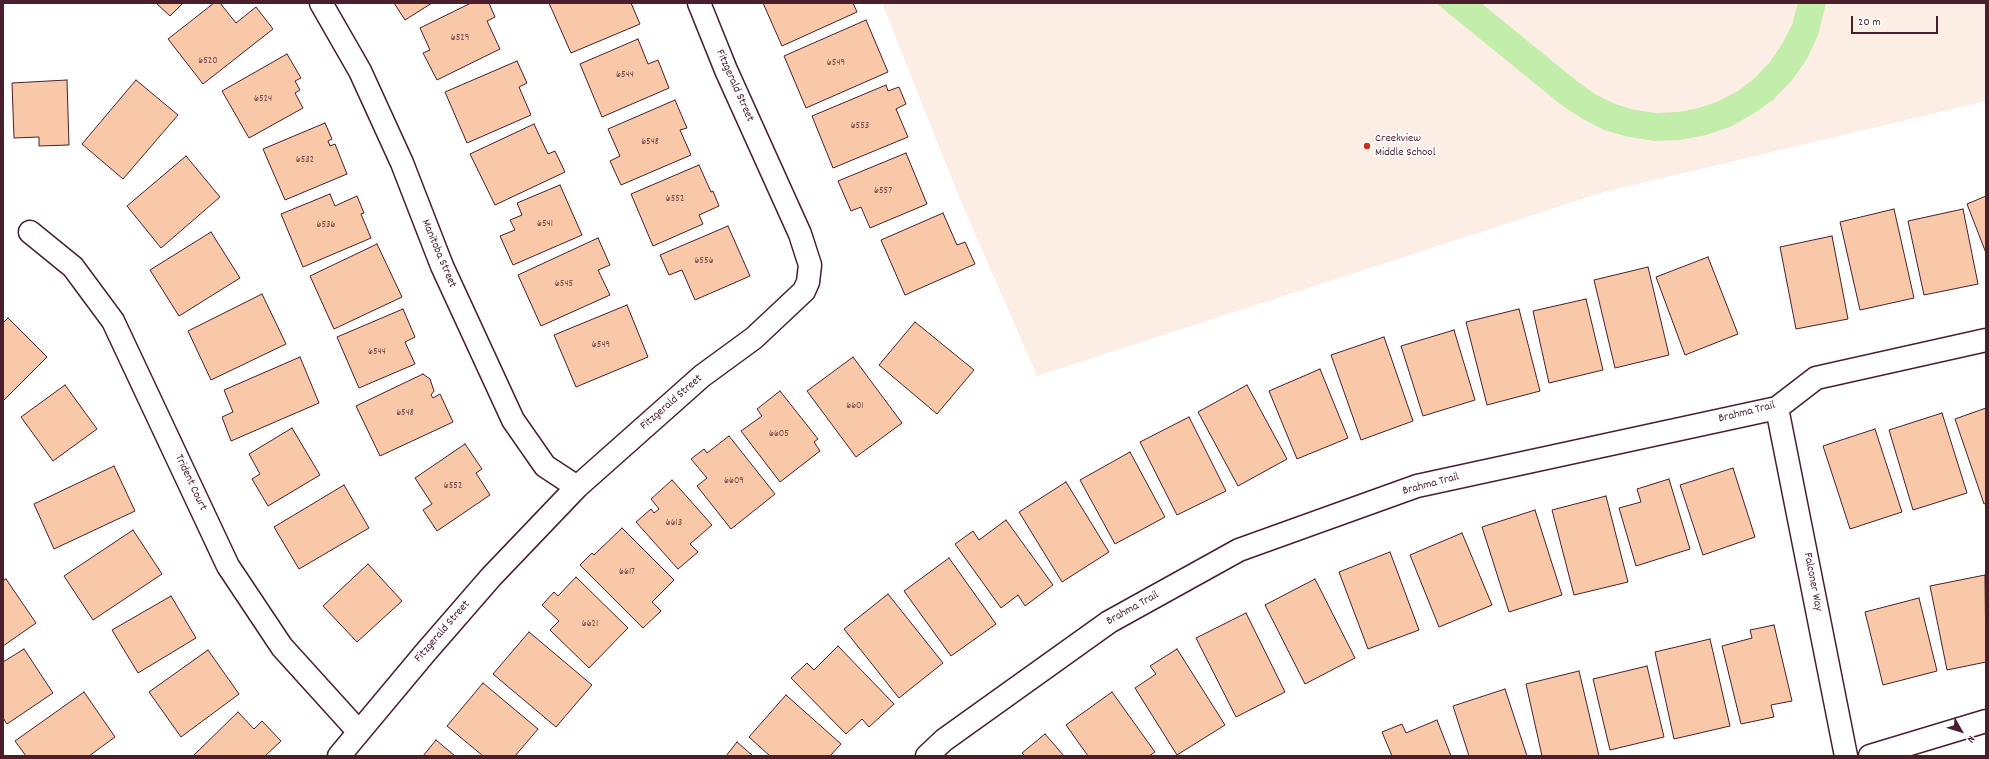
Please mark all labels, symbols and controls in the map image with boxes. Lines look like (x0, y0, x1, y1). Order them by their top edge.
scale bar (1853, 8, 1940, 34)
text: 20 m (1858, 14, 1881, 31)
house number: 6529 (451, 33, 469, 45)
street label: Fitzgerald Street (712, 48, 756, 124)
house number: 6520 (198, 56, 218, 68)
house number: 6549 (827, 58, 845, 70)
house number: 6544 (616, 70, 634, 82)
house number: 6524 (254, 94, 272, 106)
house number: 6553 (851, 121, 869, 133)
place label: Creekview Middle School (1375, 132, 1436, 160)
house number: 6548 (641, 137, 659, 149)
marker: Creekview Middle School (1362, 141, 1372, 151)
house number: 6532 (296, 155, 314, 167)
house number: 6557 (874, 186, 892, 198)
house number: 6552 (666, 194, 684, 206)
street label: Manitoba Street (417, 218, 459, 290)
house number: 6541 (537, 219, 553, 231)
house number: 6536 (317, 220, 335, 232)
house number: 6556 (694, 256, 714, 268)
house number: 6545 (555, 279, 573, 291)
house number: 6549 (592, 340, 610, 352)
house number: 6544 (368, 347, 386, 359)
street label: Fitzgerald Street (638, 372, 706, 434)
street label: Brahma Trail (1717, 399, 1777, 427)
house number: 6601 (846, 401, 864, 413)
house number: 6548 (396, 408, 414, 420)
house number: 6605 (769, 429, 789, 441)
street label: Trident Court (171, 453, 209, 513)
street label: Brahma Trail (1401, 471, 1461, 499)
house number: 6609 (724, 476, 744, 488)
house number: 6552 (444, 481, 462, 493)
house number: 6613 (666, 518, 682, 530)
street label: Falconer Way (1799, 551, 1825, 613)
house number: 6617 (619, 567, 635, 579)
street label: Brahma Trail (1104, 589, 1162, 629)
street label: Fitzgerald Street (412, 598, 474, 666)
house number: 6621 (582, 619, 598, 631)
north arrow (1941, 711, 1981, 751)
text: N (1962, 731, 1978, 746)

